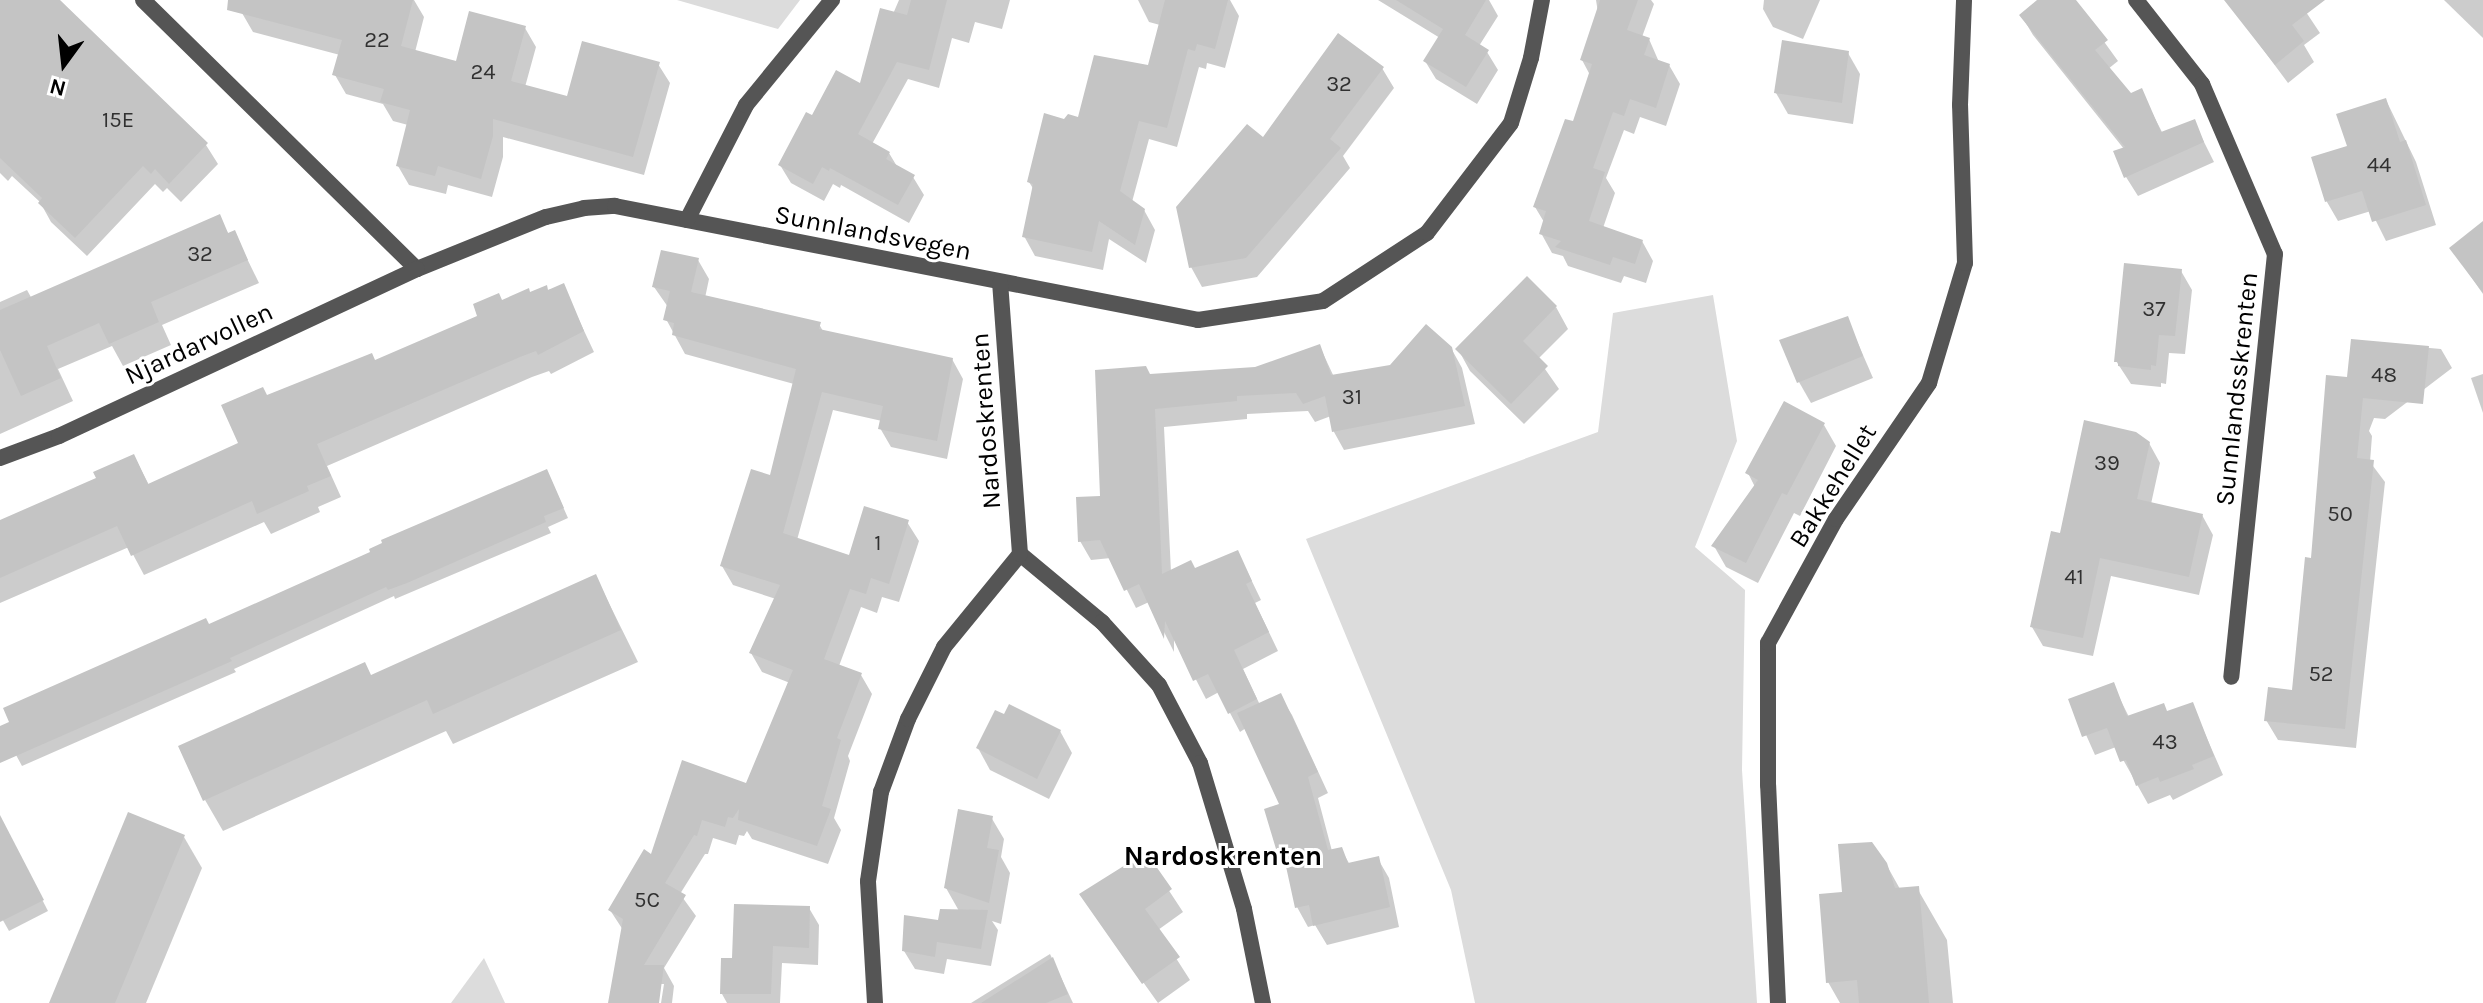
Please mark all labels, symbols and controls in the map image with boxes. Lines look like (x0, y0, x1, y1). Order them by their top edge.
north arrow (24, 24, 104, 104)
house number: 22 (364, 28, 390, 54)
house number: 24 (470, 60, 496, 86)
house number: 32 (1326, 72, 1352, 98)
text: N (47, 73, 69, 102)
house number: 15E (102, 108, 134, 134)
house number: 44 (2367, 153, 2391, 179)
street label: Sunnlandsvegen (772, 199, 974, 267)
house number: 32 (187, 242, 213, 268)
street label: Sunnlandsskrenten (2209, 271, 2265, 507)
street label: Njardarvollen (120, 296, 278, 392)
house number: 37 (2142, 297, 2166, 323)
street label: Nardoskrenten (964, 332, 1008, 510)
house number: 48 (2371, 363, 2397, 389)
house number: 31 (1342, 385, 1362, 411)
street label: Bakkehellet (1783, 418, 1883, 554)
house number: 39 (2094, 451, 2120, 477)
house number: 50 (2327, 502, 2353, 528)
house number: 1 (874, 531, 882, 557)
house number: 41 (2064, 565, 2084, 591)
house number: 52 (2308, 662, 2334, 688)
house number: 43 (2152, 730, 2178, 756)
district label: Nardoskrenten (1124, 839, 1322, 873)
house number: 5C (634, 888, 660, 914)

